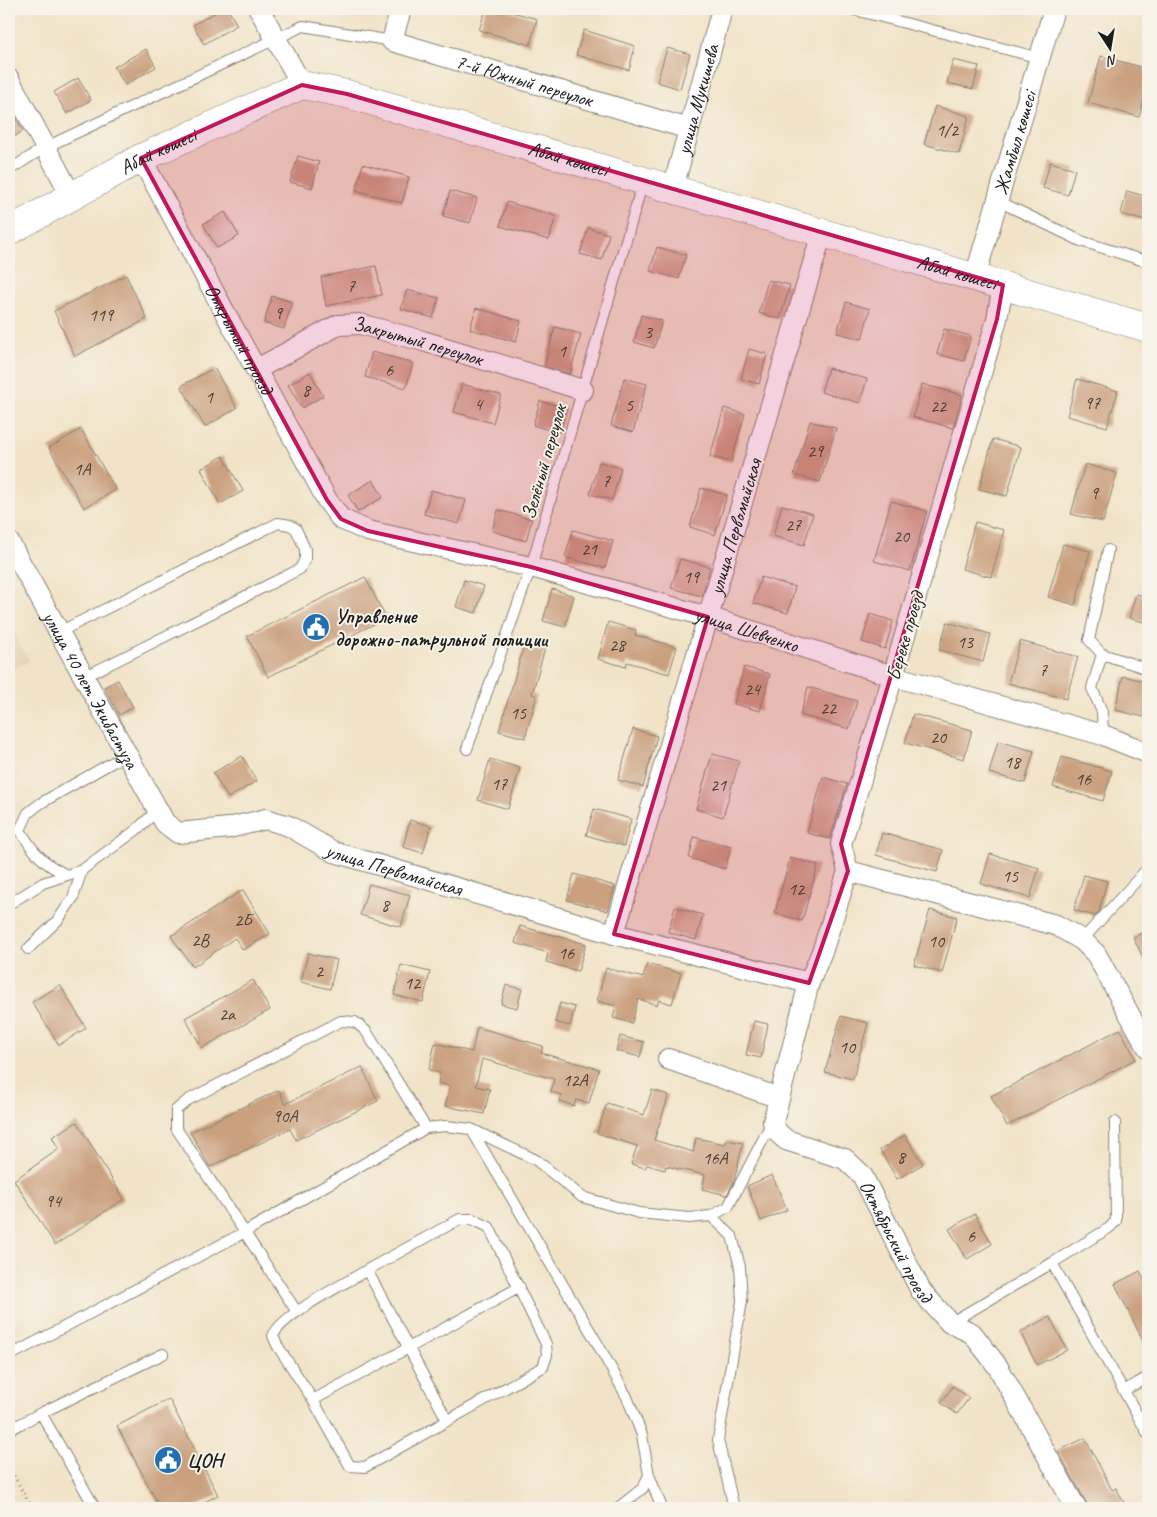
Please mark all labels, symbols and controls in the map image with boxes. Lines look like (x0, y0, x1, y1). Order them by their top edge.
north arrow (1084, 22, 1134, 72)
street label: улица Мукишева (670, 40, 725, 158)
street label: 7-й Южный переулок (453, 48, 597, 113)
text: N (1104, 51, 1119, 70)
street label: Жамбыл көшесі (987, 86, 1042, 198)
house number: 1/2 (936, 119, 960, 141)
street label: Абай көшесі (115, 121, 202, 180)
street label: Абай көшесі (526, 135, 613, 183)
street label: Абай көшесі (914, 249, 1002, 296)
house number: 7 (347, 275, 356, 297)
street label: Открытый проезд (199, 280, 280, 400)
house number: 9 (274, 302, 284, 324)
house number: 119 (89, 304, 115, 326)
street label: Закрытый переулок (352, 311, 487, 372)
house number: 3 (644, 321, 654, 343)
house number: 1 (558, 340, 567, 362)
house number: 6 (385, 359, 394, 381)
house number: 8 (302, 379, 312, 401)
house number: 1 (205, 386, 214, 408)
house number: 97 (1084, 392, 1101, 414)
house number: 4 (474, 393, 484, 415)
house number: 5 (625, 394, 634, 416)
house number: 22 (930, 395, 948, 417)
street label: Зелёный переулок (516, 400, 573, 522)
house number: 29 (807, 440, 825, 462)
street label: улица Первомайская (703, 454, 767, 598)
house number: 1А (73, 458, 92, 480)
house number: 7 (602, 470, 611, 492)
house number: 9 (1090, 482, 1100, 504)
house number: 27 (785, 514, 802, 536)
house number: 20 (893, 525, 911, 547)
house number: 21 (581, 538, 598, 560)
house number: 19 (683, 566, 701, 588)
street label: Береке проезд (880, 587, 930, 683)
street label: улица Шевченко (691, 601, 802, 658)
place label: Управление дорожно-патрульной полиции (335, 604, 549, 653)
street label: улица 40 лет Экибастуза (37, 606, 146, 774)
public building icon: Управление дорожно-патрульной полиции (301, 612, 331, 642)
house number: 13 (957, 631, 975, 653)
house number: 28 (609, 634, 627, 656)
house number: 7 (1039, 659, 1048, 681)
house number: 24 (744, 678, 762, 700)
house number: 22 (820, 697, 838, 719)
house number: 15 (510, 702, 527, 724)
house number: 20 (930, 726, 948, 748)
house number: 18 (1004, 751, 1022, 773)
house number: 16 (1075, 768, 1092, 790)
house number: 17 (491, 773, 508, 795)
house number: 21 (710, 774, 727, 796)
street label: улица Первомайская (321, 837, 467, 902)
house number: 15 (1002, 865, 1019, 887)
house number: 12 (788, 878, 806, 900)
house number: 8 (381, 894, 391, 916)
house number: 2Б (234, 909, 254, 931)
house number: 2В (191, 929, 210, 951)
house number: 10 (928, 930, 946, 952)
house number: 16 (558, 942, 575, 964)
house number: 2 (315, 960, 325, 982)
house number: 12 (404, 972, 422, 994)
house number: 2а (219, 1003, 236, 1025)
house number: 10 (839, 1036, 857, 1058)
house number: 12А (562, 1069, 589, 1091)
house number: 90А (272, 1105, 299, 1127)
house number: 8 (897, 1146, 907, 1168)
house number: 16А (702, 1147, 729, 1169)
street label: Октябрьский проезд (854, 1176, 939, 1309)
house number: 94 (45, 1190, 63, 1212)
house number: 6 (967, 1225, 976, 1247)
public building icon: ЦОН (153, 1445, 183, 1475)
place label: ЦОН (187, 1448, 226, 1473)

